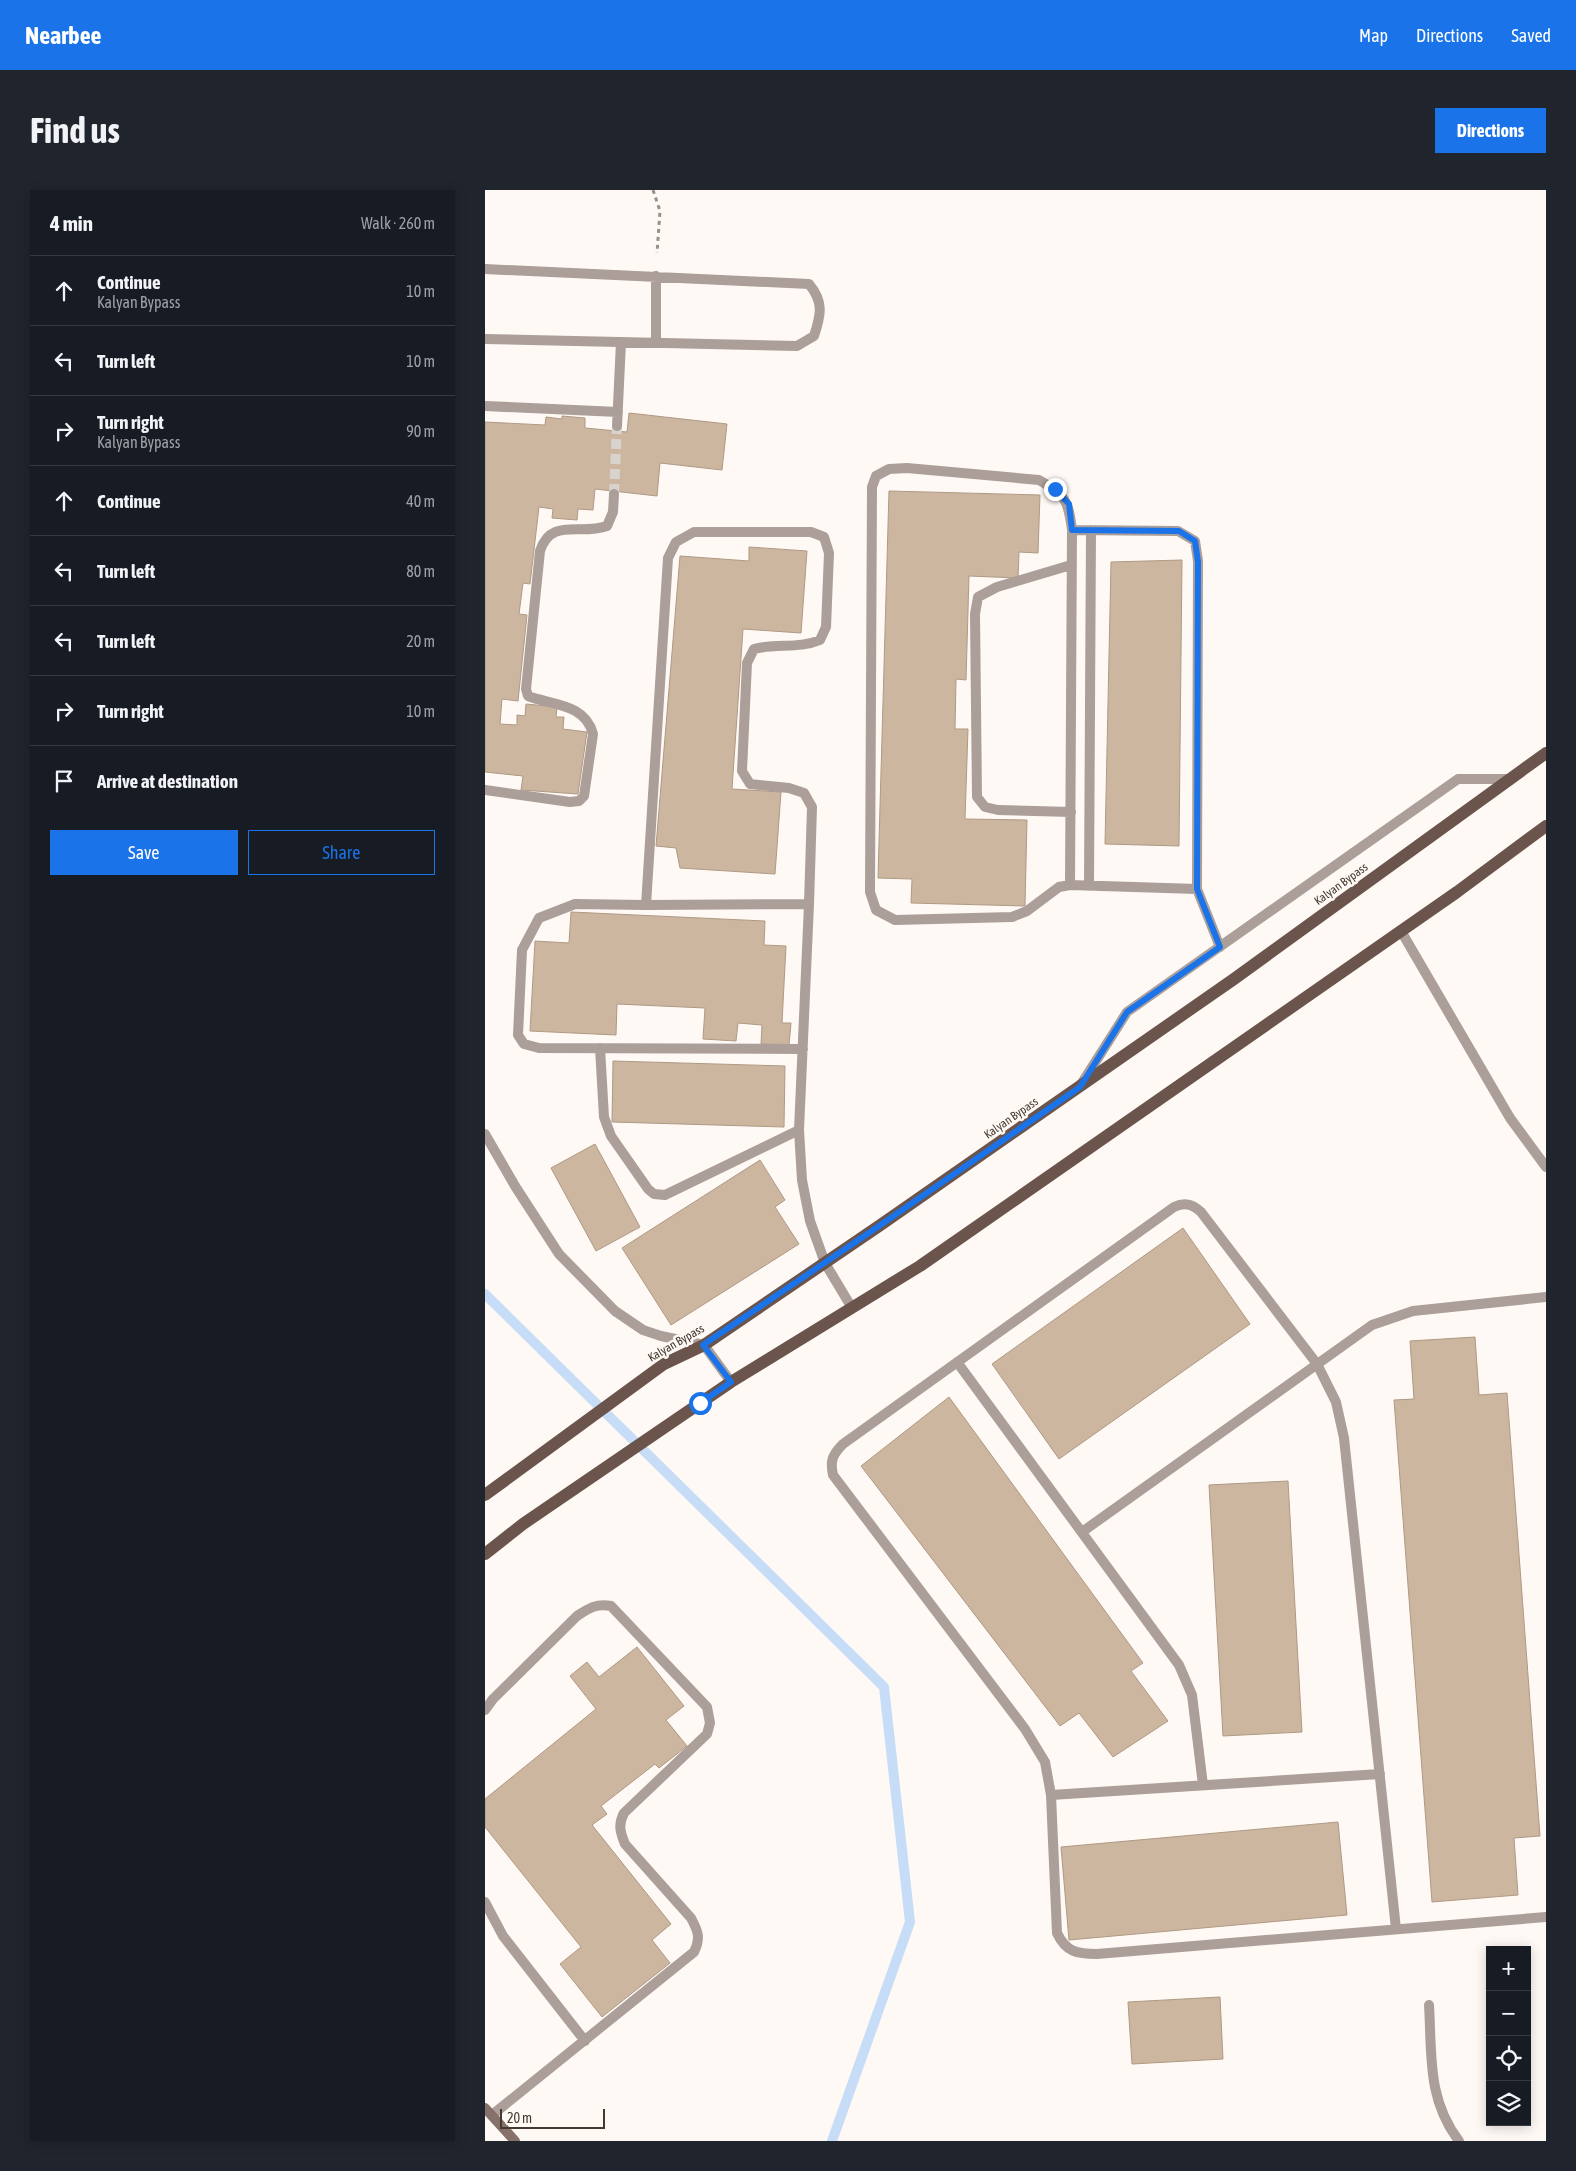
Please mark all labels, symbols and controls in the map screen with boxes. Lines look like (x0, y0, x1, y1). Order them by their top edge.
text: Nearbee (25, 22, 101, 49)
text: Map (1359, 25, 1388, 46)
text: Directions (1416, 25, 1483, 46)
text: Saved (1511, 25, 1551, 46)
button: Directions (1435, 108, 1546, 153)
text: Find us (30, 110, 120, 150)
text: 4 min (50, 211, 93, 235)
text: Walk · 260 m (361, 214, 435, 232)
text: Continue (97, 271, 161, 293)
icon: ahead (50, 277, 78, 305)
text: 10 m (406, 282, 435, 300)
text: Kalyan Bypass (97, 293, 180, 311)
icon: left (50, 347, 78, 375)
text: Turn left (97, 350, 155, 372)
text: 10 m (406, 352, 435, 370)
text: Turn right (97, 411, 164, 433)
icon: right (50, 417, 78, 445)
text: 90 m (406, 422, 435, 440)
text: Kalyan Bypass (97, 433, 180, 451)
route end (1044, 478, 1067, 501)
icon: ahead (50, 487, 78, 515)
text: Continue (97, 490, 161, 512)
text: 40 m (406, 492, 435, 510)
icon: left (50, 557, 78, 585)
text: Turn left (97, 560, 155, 582)
text: 80 m (406, 562, 435, 580)
icon: left (50, 627, 78, 655)
text: Turn left (97, 630, 155, 652)
text: 20 m (406, 632, 435, 650)
icon: right (50, 697, 78, 725)
text: Turn right (97, 700, 164, 722)
text: 10 m (406, 702, 435, 720)
icon: arrive (50, 767, 78, 795)
text: Arrive at destination (97, 770, 238, 792)
button: Save (50, 830, 238, 875)
button: Share (248, 830, 435, 875)
street label: Kalyan Bypass (1312, 860, 1370, 908)
street label: Kalyan Bypass (981, 1094, 1041, 1142)
street label: Kalyan Bypass (645, 1321, 707, 1365)
route start (689, 1392, 712, 1415)
map controls (1486, 1946, 1531, 2126)
button: + (1486, 1946, 1531, 1991)
button: − (1486, 1991, 1531, 2036)
button: locate (1486, 2036, 1531, 2081)
button: layers (1486, 2081, 1531, 2126)
scale bar (500, 2106, 605, 2129)
text: 20 m (507, 2110, 532, 2126)

